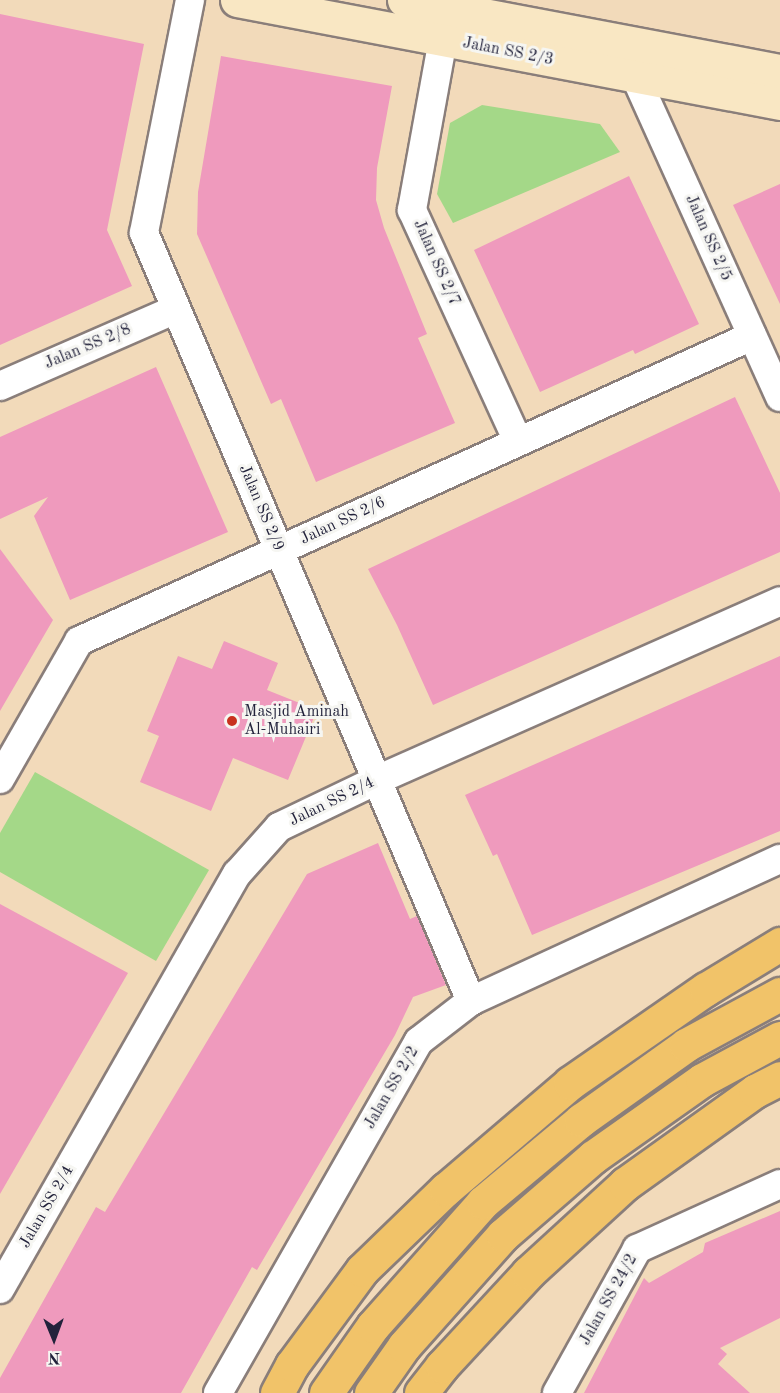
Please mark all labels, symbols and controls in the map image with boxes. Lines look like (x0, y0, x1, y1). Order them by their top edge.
street label: Jalan SS 2/3 (461, 34, 555, 70)
street label: Jalan SS 2/5 (681, 192, 735, 284)
street label: Jalan SS 2/7 (409, 217, 463, 309)
street label: Jalan SS 2/8 (42, 320, 134, 374)
street label: Jalan SS 2/9 (234, 462, 288, 554)
street label: Jalan SS 2/6 (297, 493, 389, 549)
place label: Masjid Aminah Al-Muhairi (244, 702, 349, 740)
marker: Masjid Aminah Al-Muhairi (225, 714, 239, 728)
street label: Jalan SS 2/4 (286, 773, 378, 831)
street label: Jalan SS 2/2 (361, 1043, 423, 1133)
street label: Jalan SS 2/4 (16, 1162, 78, 1252)
street label: Jalan SS 24/2 (576, 1251, 642, 1349)
north arrow (24, 1309, 84, 1369)
text: N (48, 1349, 61, 1365)

